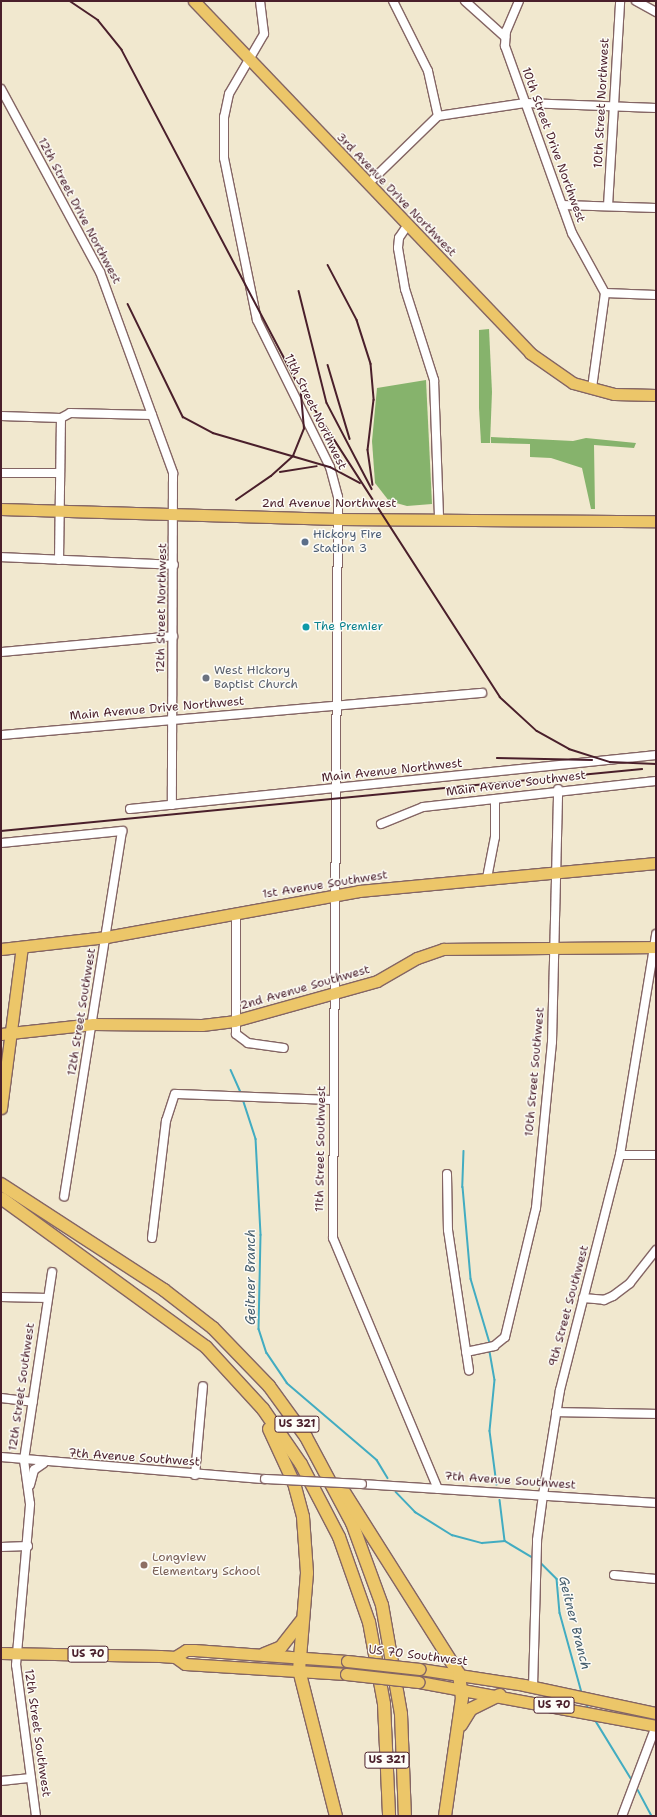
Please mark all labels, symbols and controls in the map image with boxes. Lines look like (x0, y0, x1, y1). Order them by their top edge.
street label: 10th Street Northwest (591, 37, 613, 169)
street label: 10th Street Drive Northwest (518, 65, 588, 225)
street label: 3rd Avenue Drive Northwest (333, 130, 459, 260)
street label: 12th Street Drive Northwest (34, 135, 124, 287)
street label: 11th Street Northwest (281, 352, 349, 472)
street label: 2nd Avenue Northwest (262, 497, 396, 511)
place label: Hickory Fire Station 3 (313, 528, 382, 556)
marker: Hickory Fire Station 3 (300, 537, 310, 547)
street label: 12th Street Northwest (154, 543, 170, 673)
place label: The Premier (314, 620, 383, 634)
marker: The Premier (301, 622, 311, 632)
place label: West Hickory Baptist Church (214, 664, 298, 692)
marker: West Hickory Baptist Church (201, 673, 211, 683)
street label: Main Avenue Drive Northwest (69, 694, 245, 724)
street label: Main Avenue Northwest (321, 756, 463, 786)
street label: Main Avenue Southwest (445, 768, 587, 800)
street label: 1st Avenue Southwest (261, 868, 389, 902)
street label: 12th Street Southwest (65, 947, 99, 1077)
street label: 2nd Avenue Southwest (239, 963, 371, 1013)
street label: 10th Street Southwest (522, 1007, 548, 1137)
street label: 11th Street Southwest (313, 1086, 329, 1212)
water label: Geitner Branch (243, 1229, 259, 1325)
street label: 9th Street Southwest (546, 1244, 592, 1368)
street label: 12th Street Southwest (6, 1322, 38, 1452)
road number: US 321 (274, 1415, 320, 1433)
street label: 7th Avenue Southwest (68, 1446, 200, 1470)
street label: 7th Avenue Southwest (444, 1469, 576, 1493)
place label: Longview Elementary School (152, 1551, 260, 1579)
marker: Longview Elementary School (139, 1560, 149, 1570)
water label: Geitner Branch (555, 1575, 593, 1671)
street label: US 70 Southwest (367, 1643, 469, 1669)
road number: US 70 (67, 1645, 109, 1663)
street label: 12th Street Southwest (21, 1668, 53, 1798)
road number: US 70 (533, 1696, 575, 1714)
road number: US 321 (364, 1751, 410, 1769)

